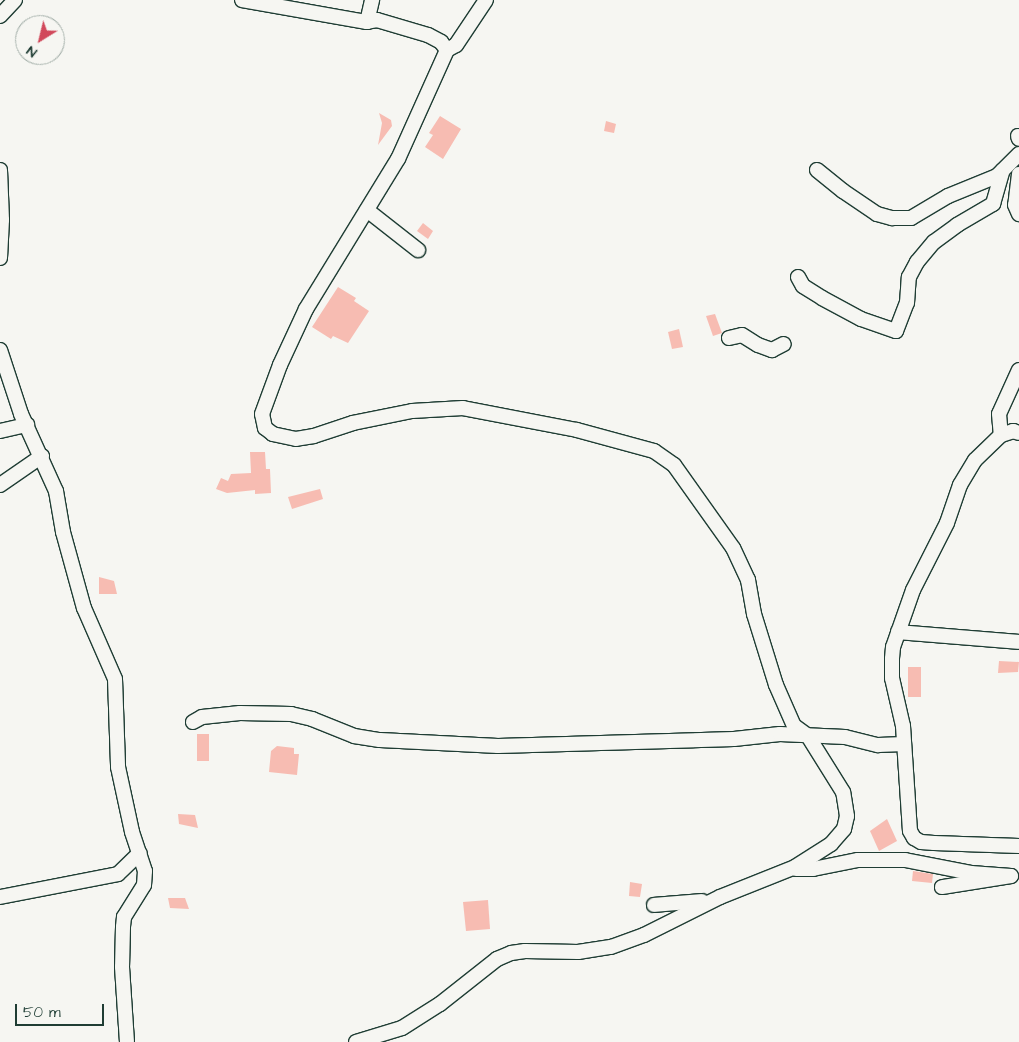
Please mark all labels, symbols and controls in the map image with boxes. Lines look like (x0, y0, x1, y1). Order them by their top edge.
north arrow (15, 15, 65, 65)
text: N (22, 41, 41, 62)
scale bar (18, 994, 106, 1026)
text: 50 m (23, 1002, 61, 1023)

